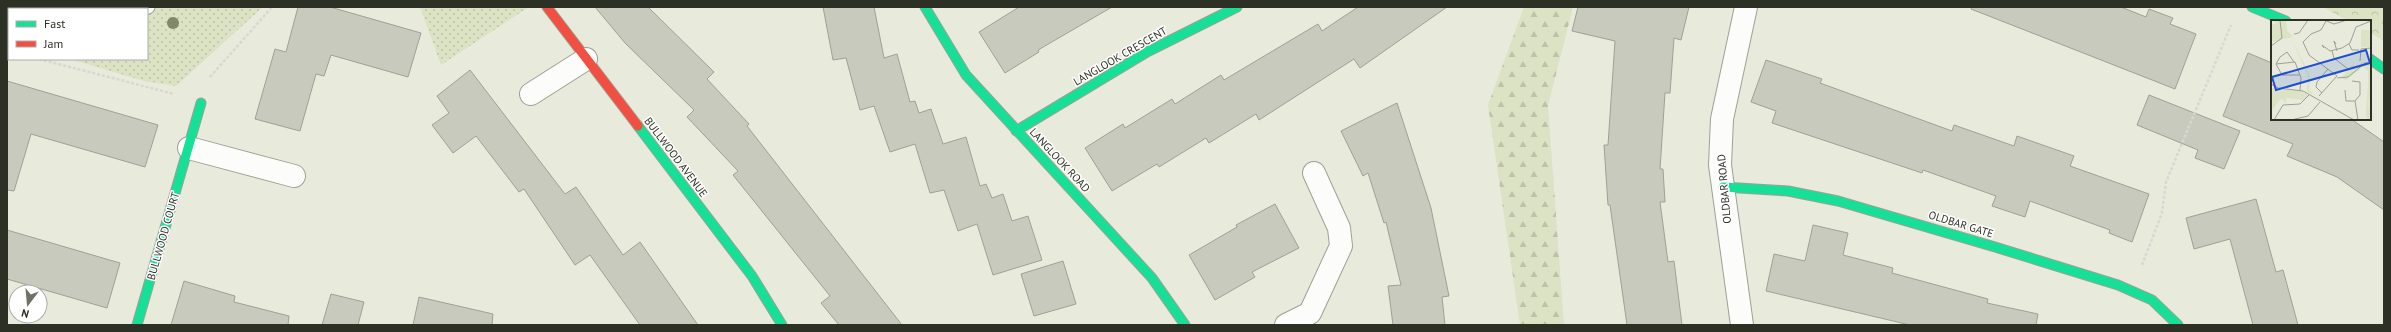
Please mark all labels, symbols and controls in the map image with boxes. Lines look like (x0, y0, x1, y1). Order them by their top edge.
legend (8, 8, 148, 60)
text: Fast (44, 16, 65, 31)
inset map (2271, 20, 2371, 120)
street label: LANGLOOK CRESCENT (1071, 23, 1169, 89)
text: Jam (43, 36, 63, 51)
street label: BULLWOOD AVENUE (641, 114, 711, 200)
street label: LANGLOOK ROAD (1027, 125, 1093, 195)
street label: OLDBAR ROAD (1714, 154, 1734, 224)
street label: BULLWOOD COURT (144, 190, 182, 282)
street label: OLDBAR GATE (1927, 207, 1995, 241)
north arrow (8, 284, 48, 324)
text: N (20, 306, 31, 321)

